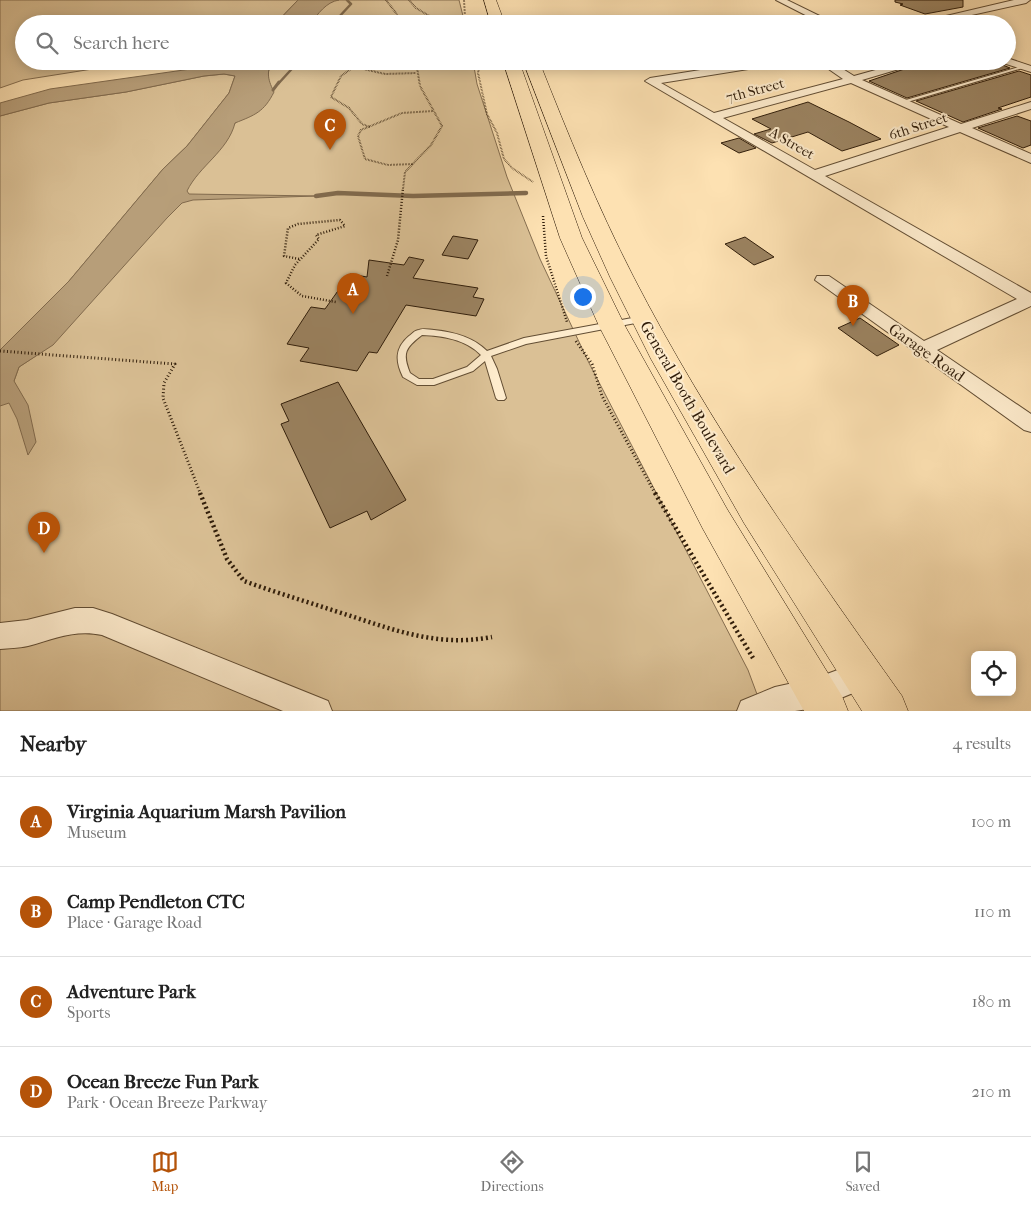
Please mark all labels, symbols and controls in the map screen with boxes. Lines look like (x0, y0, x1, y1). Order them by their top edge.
search box (15, 15, 1016, 70)
icon: search (33, 29, 61, 57)
text: Search here (73, 32, 169, 54)
street label: 7th Street (724, 75, 786, 106)
pin: C (314, 109, 346, 150)
street label: 6th Street (887, 109, 949, 144)
street label: A Street (765, 123, 817, 163)
pin: A (337, 273, 369, 314)
your location (570, 284, 596, 310)
pin: B (837, 285, 869, 326)
street label: General Booth Boulevard (636, 318, 739, 477)
street label: Garage Road (885, 319, 969, 386)
pin: D (28, 512, 60, 553)
map controls (971, 651, 1016, 696)
button: locate (971, 651, 1016, 696)
text: Nearby (20, 732, 86, 756)
text: 4 results (953, 734, 1011, 753)
text: Virginia Aquarium Marsh Pavilion (67, 801, 346, 823)
text: A (31, 812, 41, 831)
text: 100 m (971, 812, 1011, 831)
text: Museum (67, 823, 127, 842)
text: Camp Pendleton CTC (67, 891, 245, 913)
text: B (31, 902, 41, 921)
text: 110 m (974, 902, 1011, 921)
text: Place · Garage Road (67, 913, 202, 932)
text: Adventure Park (67, 981, 196, 1003)
text: C (31, 992, 41, 1011)
text: 180 m (972, 992, 1011, 1011)
text: Sports (67, 1003, 110, 1022)
text: Ocean Breeze Fun Park (67, 1071, 259, 1093)
text: D (30, 1082, 42, 1101)
text: 210 m (972, 1082, 1011, 1101)
text: Park · Ocean Breeze Parkway (67, 1093, 267, 1112)
tab: Map (151, 1148, 179, 1195)
tab: Directions (481, 1148, 544, 1195)
tab: Saved (845, 1148, 880, 1195)

